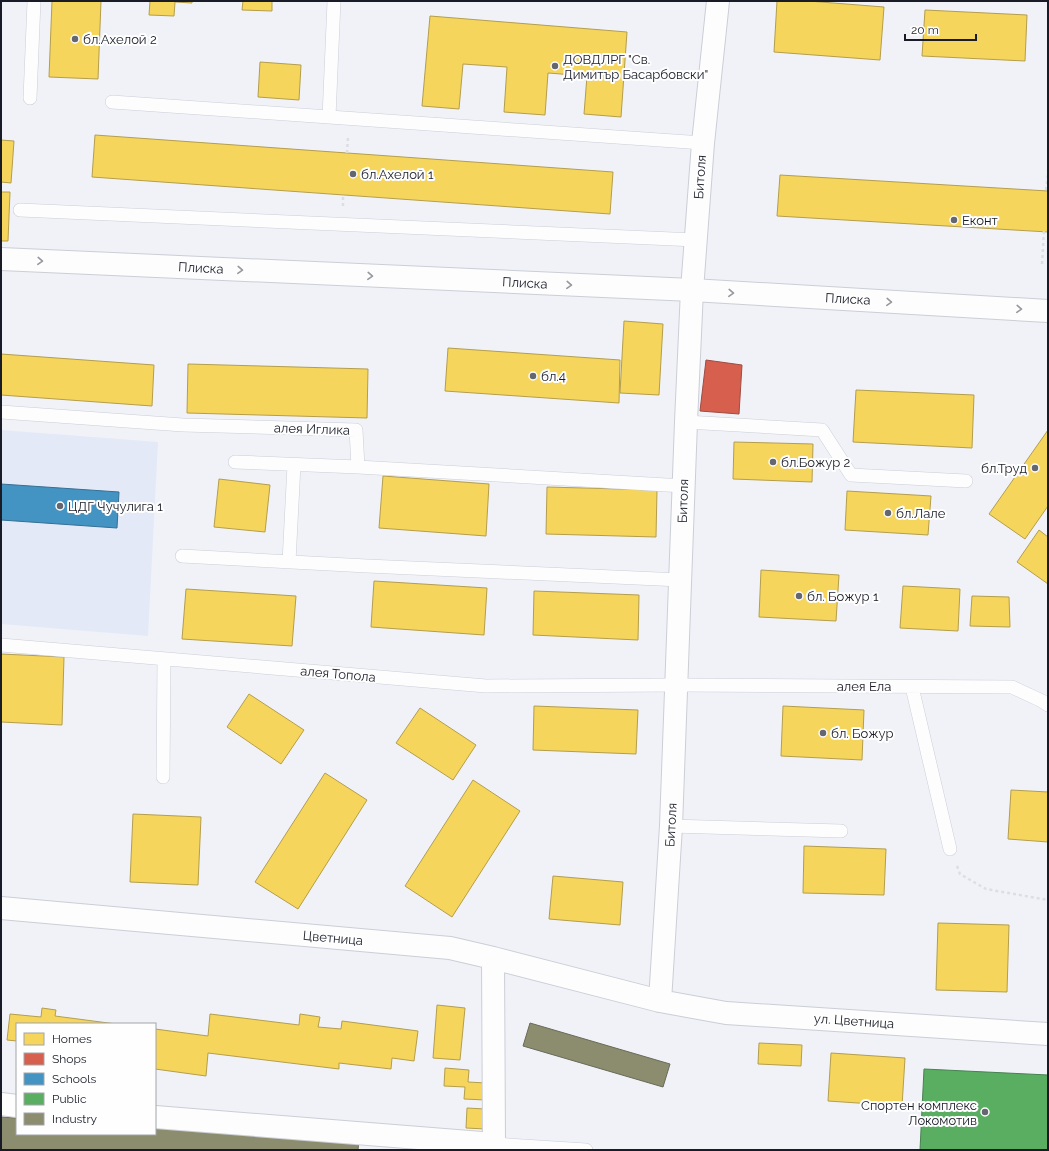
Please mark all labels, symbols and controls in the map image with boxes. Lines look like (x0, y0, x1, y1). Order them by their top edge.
scale bar (905, 16, 976, 42)
text: 20 m (911, 23, 939, 37)
place label: бл.Ахелой 2 (83, 32, 157, 47)
marker: бл.Ахелой 2 (70, 34, 80, 44)
place label: ДОВДЛРГ "Св. Димитър Басарбовски" (563, 52, 708, 82)
marker: ДОВДЛРГ "Св. Димитър Басарбовски" (550, 61, 560, 71)
street label: Битоля (691, 154, 709, 200)
place label: бл.Ахелой 1 (361, 167, 434, 182)
marker: бл.Ахелой 1 (348, 169, 358, 179)
place label: Еконт (962, 213, 998, 228)
marker: Еконт (949, 215, 959, 225)
one-way arrow (37, 257, 43, 265)
street label: Плиска (178, 259, 224, 277)
one-way arrow (237, 266, 243, 274)
one-way arrow (367, 271, 373, 280)
street label: Плиска (502, 274, 548, 292)
one-way arrow (566, 280, 572, 289)
one-way arrow (728, 288, 734, 297)
street label: Плиска (825, 290, 871, 308)
one-way arrow (886, 297, 892, 306)
one-way arrow (1016, 305, 1022, 314)
place label: бл.4 (541, 369, 566, 384)
marker: бл.4 (528, 371, 538, 381)
street label: алея Иглика (274, 420, 350, 438)
place label: бл.Божур 2 (781, 455, 851, 470)
marker: бл.Божур 2 (768, 457, 778, 467)
place label: бл.Труд (981, 461, 1027, 476)
marker: бл.Труд (1030, 463, 1040, 473)
street label: Битоля (675, 479, 691, 523)
place label: ЦДГ Чучулига 1 (68, 499, 163, 514)
marker: ЦДГ Чучулига 1 (55, 501, 65, 511)
place label: бл.Лале (896, 506, 946, 521)
marker: бл.Лале (883, 508, 893, 518)
place label: бл. Божур 1 (807, 589, 879, 604)
marker: бл. Божур 1 (794, 591, 804, 601)
street label: алея Топола (300, 663, 376, 685)
street label: алея Ела (837, 679, 891, 694)
place label: бл. Божур (831, 726, 894, 741)
marker: бл. Божур (818, 728, 828, 738)
street label: Битоля (662, 803, 680, 847)
street label: Цветница (302, 928, 364, 948)
street label: ул. Цветница (813, 1011, 895, 1031)
legend (16, 1023, 156, 1135)
text: Homes (52, 1032, 92, 1046)
text: Shops (52, 1052, 87, 1066)
text: Schools (52, 1072, 96, 1086)
text: Public (52, 1092, 87, 1106)
place label: Спортен комплекс Локомотив (861, 1098, 977, 1128)
marker: Спортен комплекс Локомотив (980, 1107, 990, 1117)
text: Industry (52, 1112, 98, 1126)

